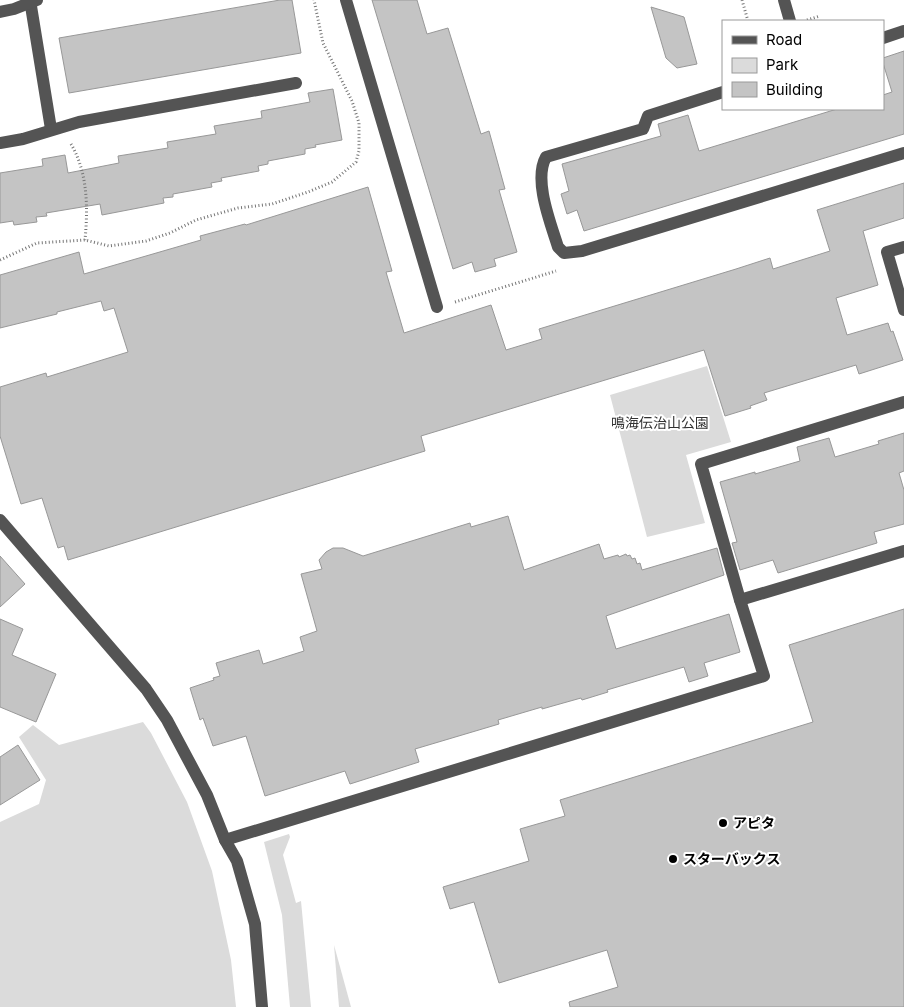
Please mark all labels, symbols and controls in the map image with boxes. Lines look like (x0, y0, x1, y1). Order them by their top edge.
legend (722, 20, 884, 110)
text: Road (766, 30, 802, 49)
text: Park (766, 55, 799, 74)
text: Building (766, 80, 823, 99)
park label: 鳴海伝治山公園 (611, 414, 709, 431)
place label: アピタ (733, 814, 775, 831)
marker: アピタ (717, 817, 729, 829)
place label: スターバックス (683, 850, 780, 867)
marker: スターバックス (667, 853, 679, 865)

